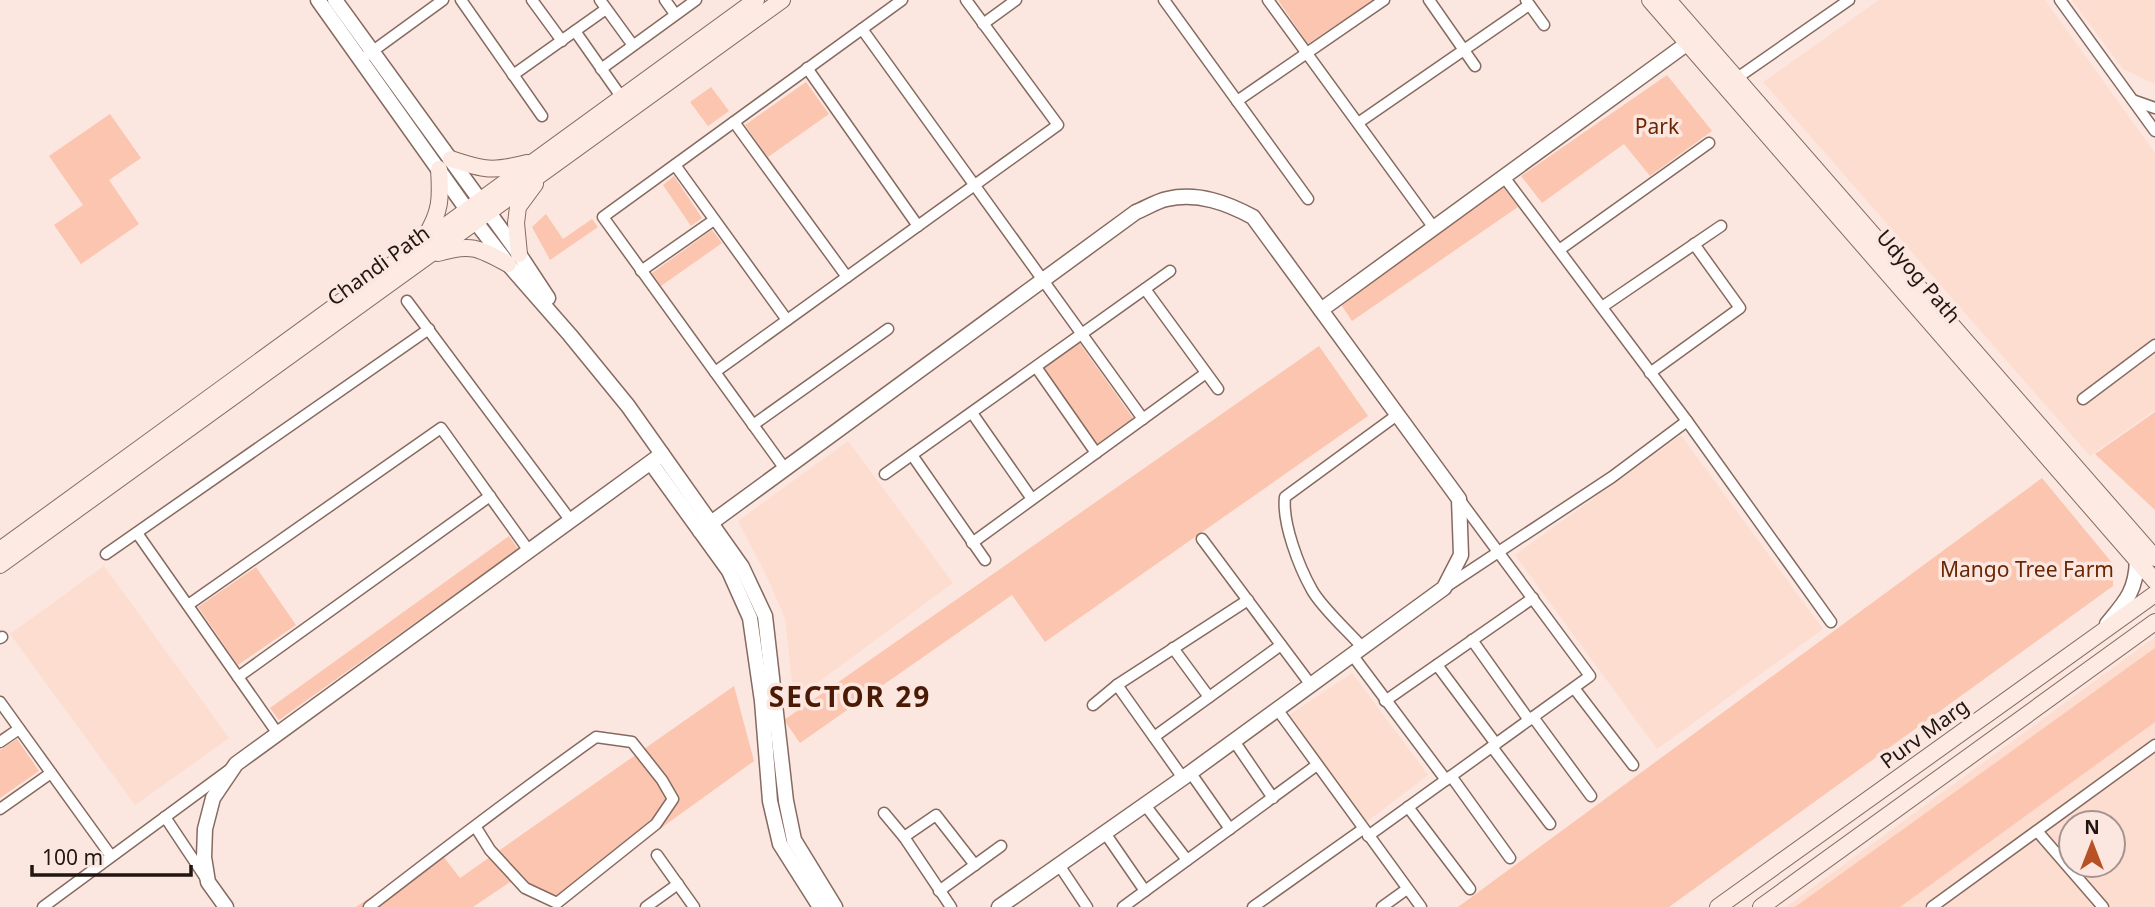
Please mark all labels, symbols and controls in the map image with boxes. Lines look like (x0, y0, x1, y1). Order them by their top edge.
park label: Park (1635, 112, 1680, 140)
street label: Chandi Path (321, 218, 435, 312)
street label: Udyog Path (1871, 223, 1967, 329)
park label: Mango Tree Farm (1940, 555, 2114, 583)
district label: SECTOR 29 (769, 677, 931, 715)
street label: Purv Marg (1874, 691, 1974, 775)
north arrow (2057, 809, 2127, 879)
text: N (2084, 814, 2100, 840)
scale bar (32, 834, 191, 878)
text: 100 m (42, 843, 103, 871)

